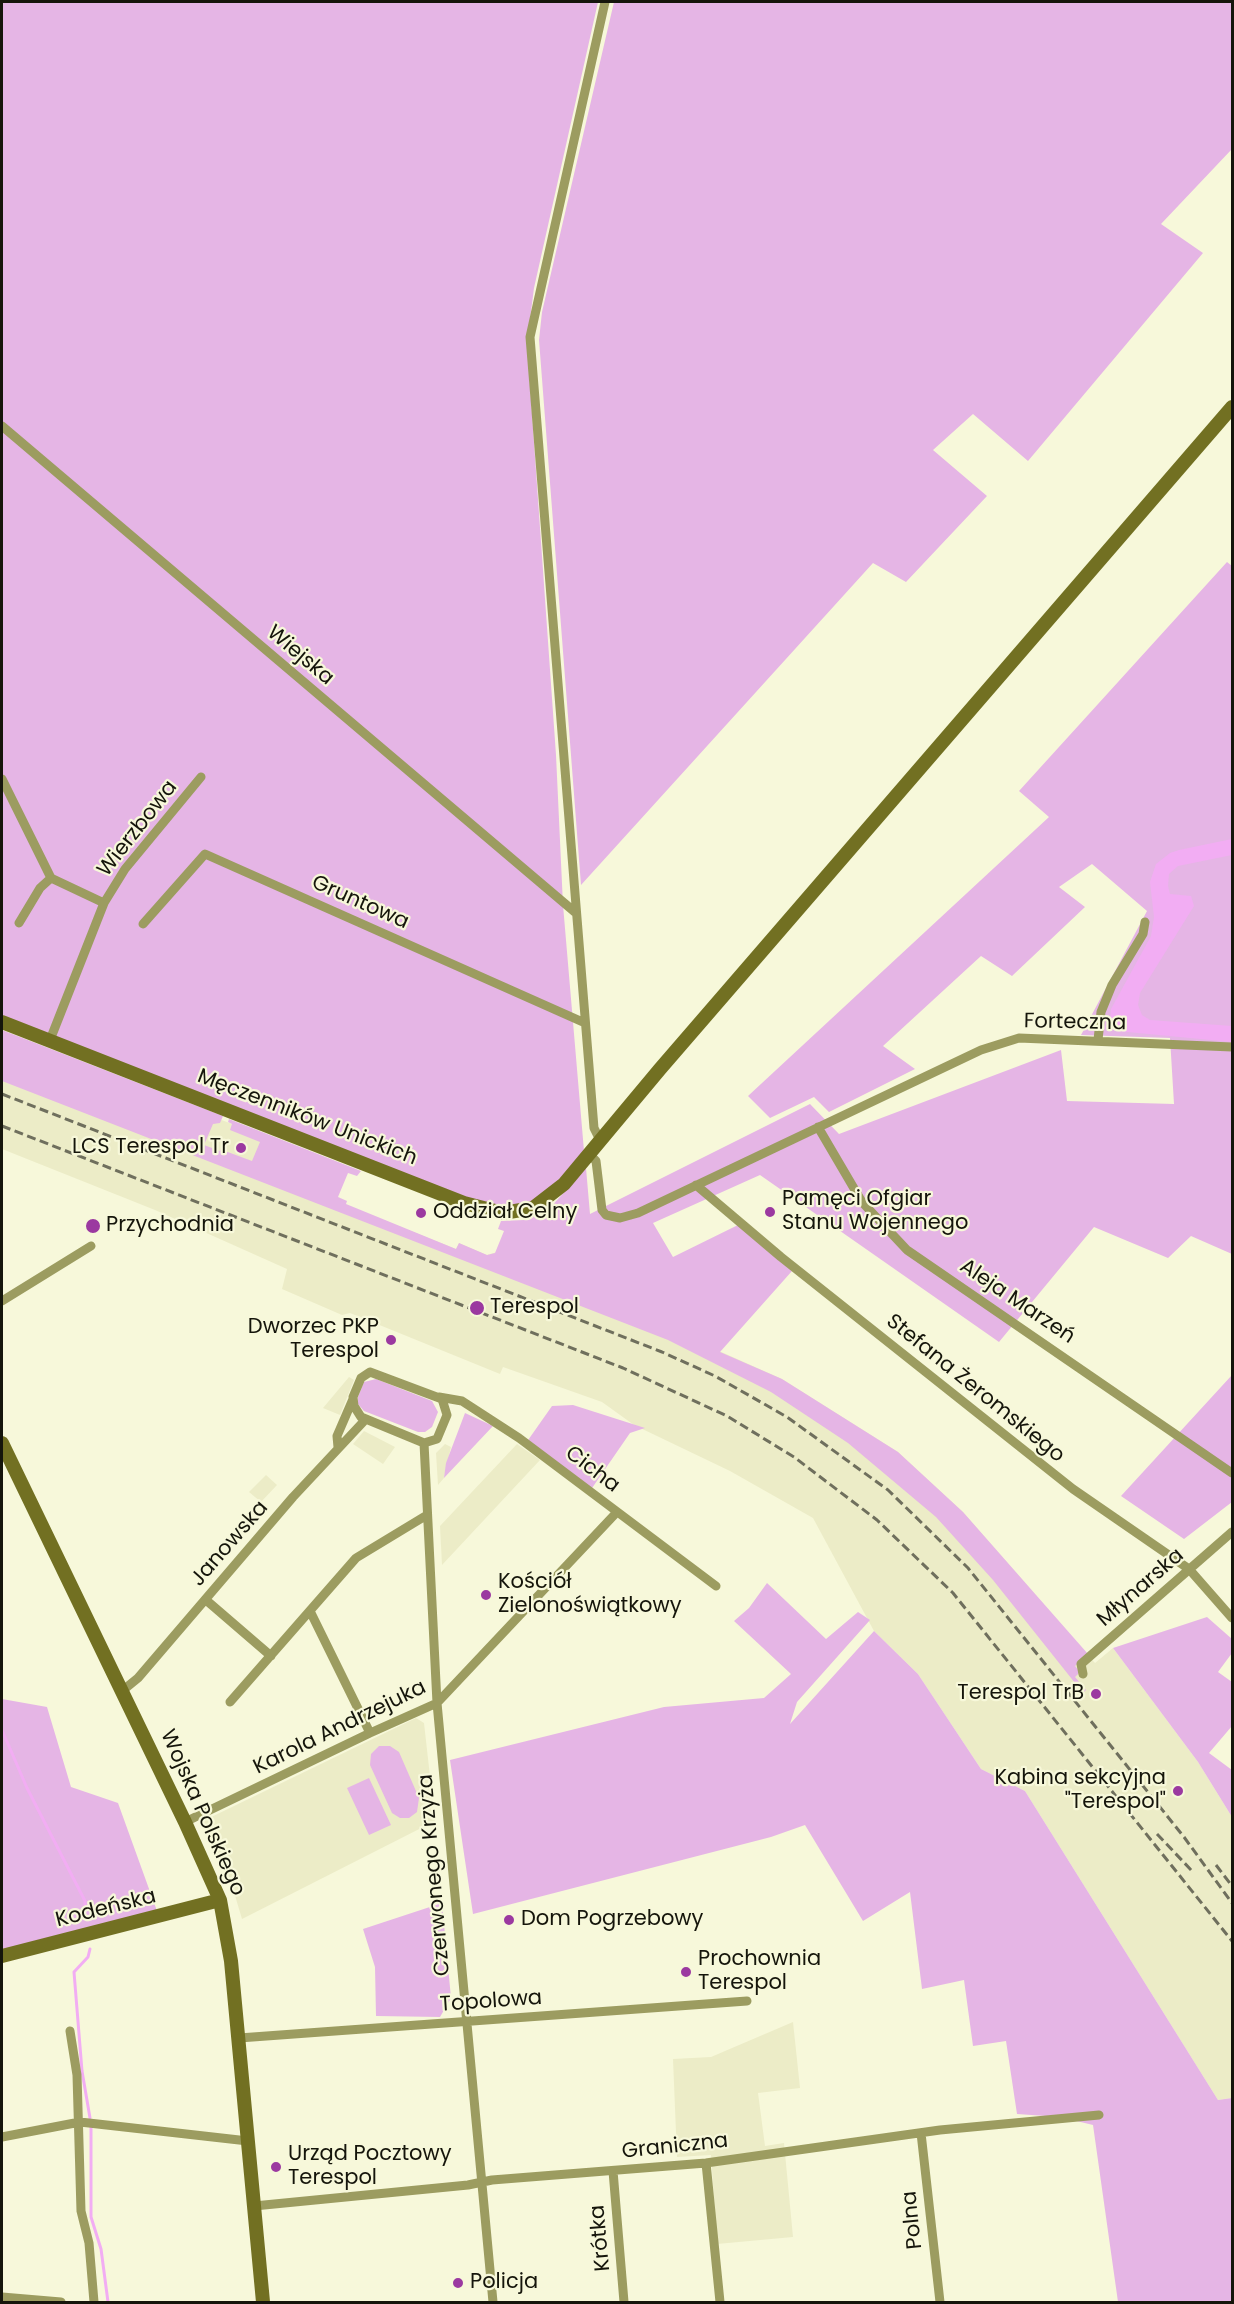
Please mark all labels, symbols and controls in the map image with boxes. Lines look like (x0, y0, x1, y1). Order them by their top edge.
street label: Wiejska (261, 621, 339, 691)
street label: Wierzbowa (93, 776, 183, 882)
street label: Gruntowa (308, 870, 412, 936)
street label: Forteczna (1024, 1010, 1126, 1036)
street label: Męczenników Unickich (194, 1064, 420, 1172)
place label: LCS Terespol Tr (72, 1135, 229, 1161)
marker: LCS Terespol Tr (234, 1141, 248, 1155)
place label: Pamęci Ofgiar Stanu Wojennego (782, 1187, 968, 1237)
place label: Oddział Celny (433, 1200, 577, 1226)
marker: Pamęci Ofgiar Stanu Wojennego (763, 1205, 777, 1219)
marker: Oddział Celny (414, 1206, 428, 1220)
place label: Przychodnia (106, 1213, 234, 1239)
marker: Przychodnia (84, 1217, 102, 1235)
street label: Aleja Marzeń (955, 1254, 1079, 1350)
place label: Terespol (490, 1295, 579, 1321)
marker: Terespol (468, 1299, 486, 1317)
street label: Stefana Żeromskiego (881, 1309, 1069, 1469)
place label: Dworzec PKP Terespol (248, 1315, 379, 1365)
marker: Dworzec PKP Terespol (384, 1333, 398, 1347)
street label: Cicha (560, 1441, 624, 1499)
street label: Janowska (186, 1496, 274, 1592)
street label: Młynarska (1093, 1544, 1189, 1632)
place label: Kościół Zielonoświątkowy (498, 1570, 682, 1620)
marker: Kościół Zielonoświątkowy (479, 1588, 493, 1602)
street label: Karola Andrzejuka (250, 1675, 430, 1781)
place label: Terespol TrB (957, 1681, 1084, 1707)
marker: Terespol TrB (1089, 1687, 1103, 1701)
street label: Wojska Polskiego (154, 1726, 250, 1900)
place label: Kabina sekcyjna "Terespol" (994, 1766, 1166, 1816)
street label: Czerwonego Krzyża (414, 1773, 456, 1977)
marker: Kabina sekcyjna "Terespol" (1171, 1784, 1185, 1798)
street label: Kodeńska (53, 1884, 159, 1934)
place label: Dom Pogrzebowy (521, 1907, 703, 1933)
marker: Dom Pogrzebowy (502, 1913, 516, 1927)
place label: Prochownia Terespol (698, 1947, 821, 1997)
marker: Prochownia Terespol (679, 1965, 693, 1979)
street label: Topolowa (439, 1986, 543, 2018)
street label: Graniczna (621, 2129, 729, 2165)
place label: Urząd Pocztowy Terespol (288, 2142, 452, 2192)
marker: Urząd Pocztowy Terespol (269, 2160, 283, 2174)
street label: Polna (897, 2190, 929, 2250)
street label: Krótka (586, 2204, 616, 2272)
place label: Policja (470, 2270, 538, 2296)
marker: Policja (451, 2276, 465, 2290)

